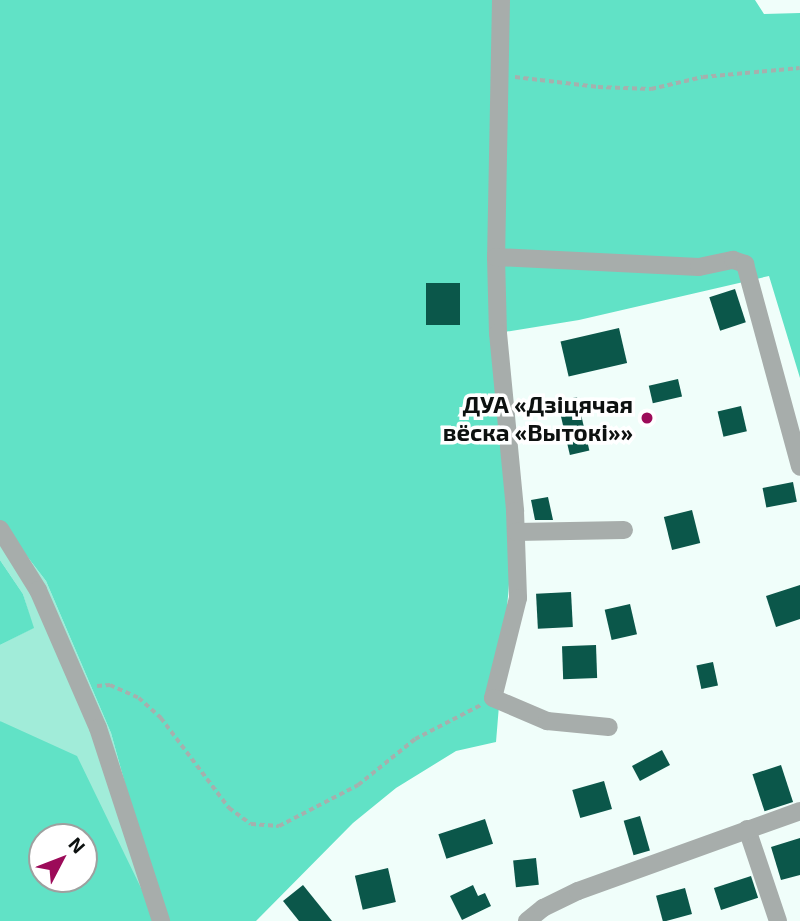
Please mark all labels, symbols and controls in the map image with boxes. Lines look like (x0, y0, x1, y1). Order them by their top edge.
place label: ДУА «Дзіцячая вёска «Вытокі»» (443, 390, 633, 446)
marker: ДУА «Дзіцячая вёска «Вытокі»» (639, 410, 655, 426)
north arrow (28, 823, 98, 893)
text: N (64, 832, 91, 858)

